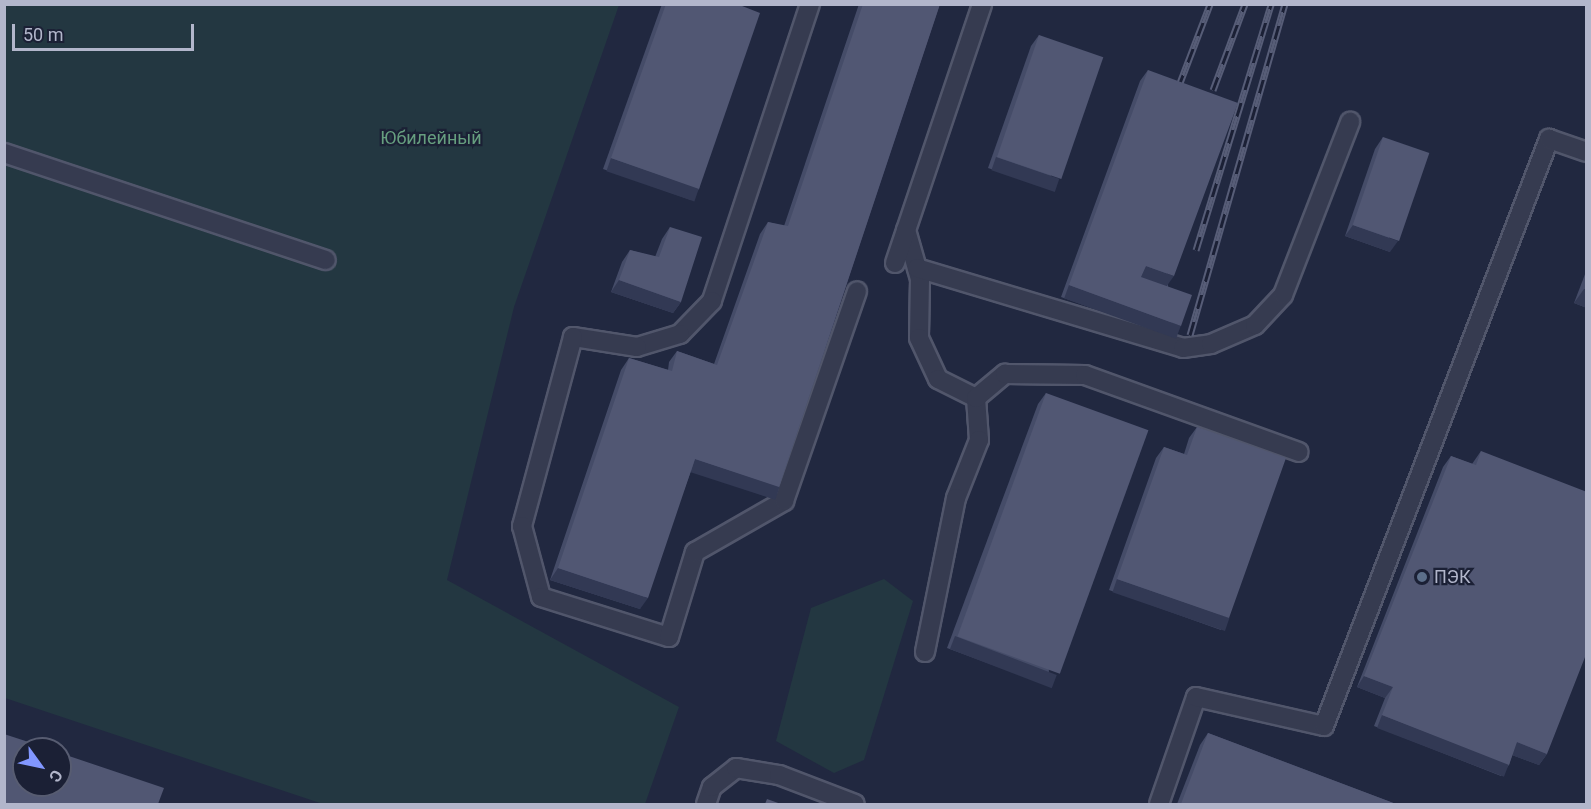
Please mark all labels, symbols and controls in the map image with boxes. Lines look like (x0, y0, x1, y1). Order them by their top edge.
scale bar (15, 12, 196, 50)
text: 50 m (23, 24, 63, 45)
park label: Юбилейный (380, 127, 482, 149)
place label: ПЭК (1434, 566, 1471, 588)
marker: ПЭК (1415, 570, 1429, 584)
north arrow (12, 737, 72, 797)
text: С (45, 766, 67, 786)

